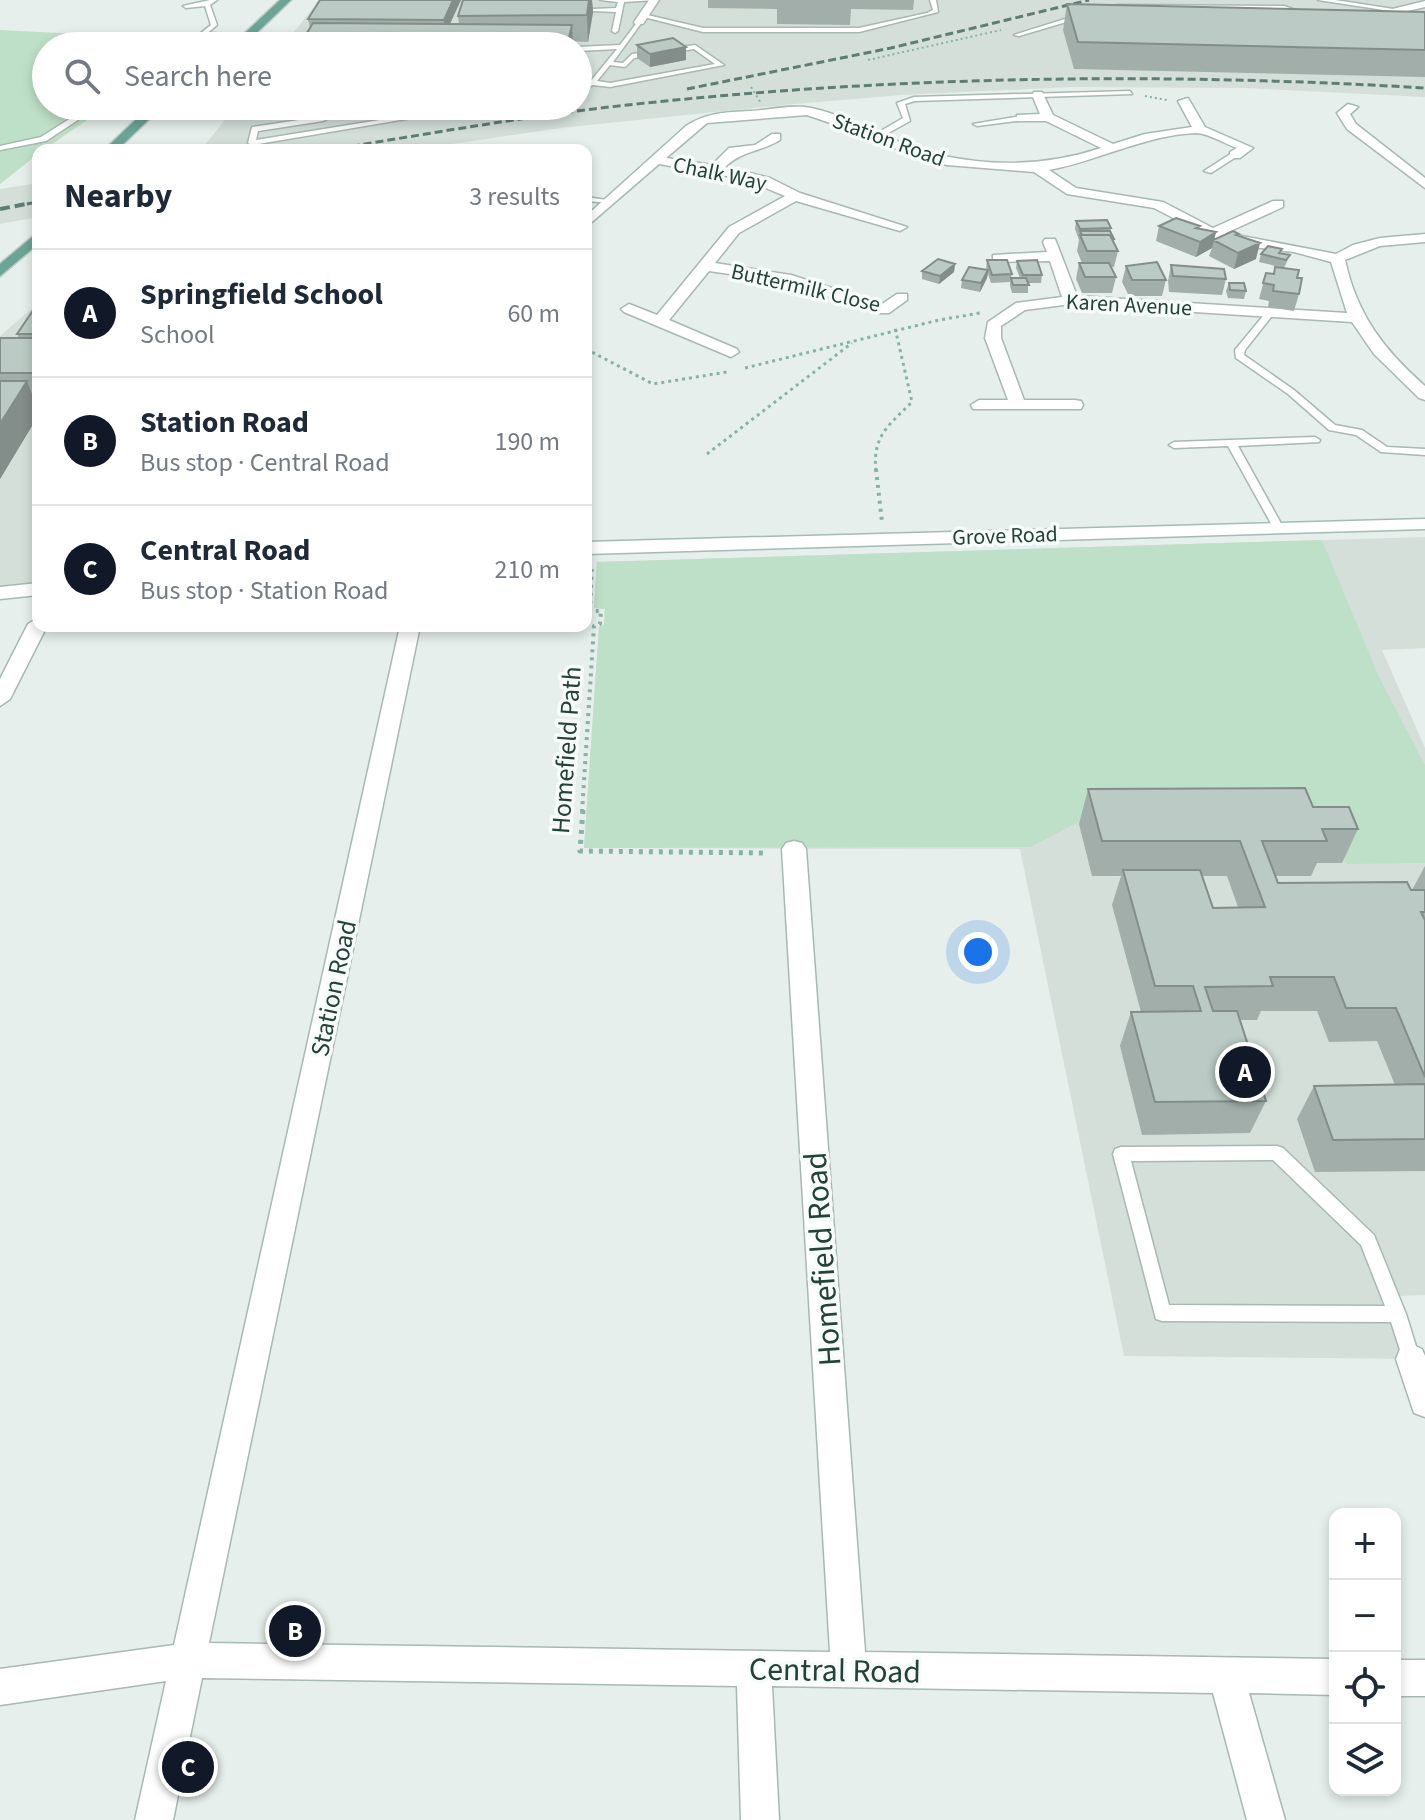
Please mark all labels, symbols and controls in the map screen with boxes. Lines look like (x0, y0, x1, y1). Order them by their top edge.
search box (32, 32, 592, 120)
icon: search (60, 54, 104, 98)
text: Search here (124, 55, 272, 98)
street label: Station Road (828, 105, 949, 175)
street label: Chalk Way (670, 148, 770, 200)
text: Nearby (64, 172, 172, 221)
text: 3 results (469, 178, 560, 215)
street label: Buttermilk Close (728, 255, 884, 321)
text: Springfield School (140, 273, 383, 316)
street label: Karen Avenue (1065, 286, 1193, 324)
text: A (83, 295, 97, 332)
text: 60 m (507, 295, 560, 332)
text: School (140, 316, 215, 353)
text: Station Road (140, 401, 309, 444)
text: B (82, 423, 98, 460)
text: 190 m (494, 423, 560, 460)
text: Bus stop · Central Road (140, 444, 390, 481)
street label: Grove Road (952, 518, 1058, 554)
text: Central Road (140, 529, 311, 572)
text: C (82, 551, 98, 588)
text: 210 m (494, 551, 560, 588)
text: Bus stop · Station Road (140, 572, 388, 609)
street label: Homefield Path (542, 665, 591, 835)
street label: Station Road (301, 916, 366, 1060)
your location (958, 932, 998, 972)
pin: A (1219, 1042, 1271, 1102)
street label: Homefield Road (793, 1150, 853, 1368)
map controls (1329, 1508, 1401, 1796)
button: + (1329, 1508, 1401, 1580)
button: − (1329, 1580, 1401, 1652)
pin: B (269, 1601, 321, 1661)
street label: Central Road (749, 1647, 921, 1695)
button: locate (1329, 1652, 1401, 1724)
button: layers (1329, 1724, 1401, 1796)
pin: C (162, 1737, 214, 1797)

